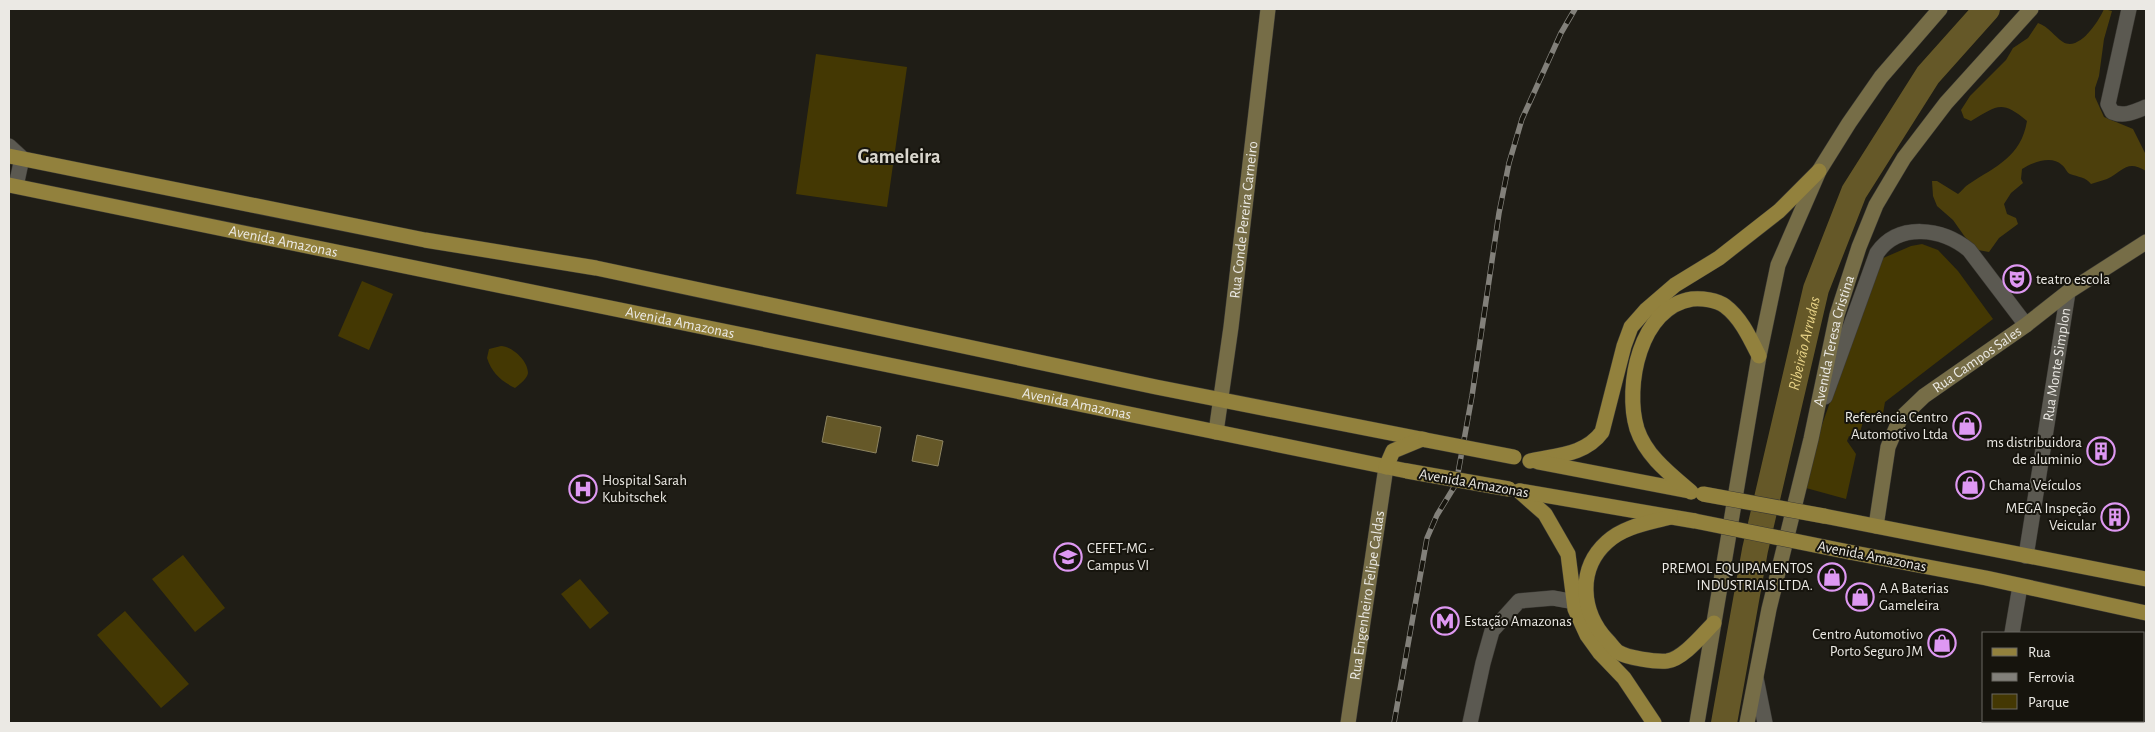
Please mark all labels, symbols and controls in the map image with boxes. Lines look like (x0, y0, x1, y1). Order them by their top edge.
street label: Rua Conde Pereira Carneiro (1227, 140, 1261, 299)
district label: Gameleira (857, 147, 941, 167)
street label: Avenida Amazonas (227, 223, 339, 260)
theatre icon: teatro escola (2002, 264, 2032, 294)
place label: teatro escola (2036, 272, 2110, 287)
street label: Avenida Teresa Cristina (1811, 273, 1857, 408)
water label: Ribeirão Arrudas (1786, 295, 1823, 392)
street label: Avenida Amazonas (624, 304, 736, 341)
street label: Rua Monte Simplon (2041, 307, 2073, 422)
street label: Rua Campos Sales (1930, 324, 2024, 396)
street label: Avenida Amazonas (1021, 385, 1133, 422)
place label: Referência Centro Automotivo Ltda (1845, 410, 1948, 442)
shop icon: Referência Centro Automotivo Ltda (1952, 411, 1982, 441)
place label: ms distribuidora de aluminio (1986, 435, 2082, 467)
building icon: ms distribuidora de aluminio (2086, 436, 2116, 466)
street label: Avenida Amazonas (1418, 466, 1530, 501)
shop icon: Chama Veículos (1955, 470, 1985, 500)
place label: Hospital Sarah Kubitschek (602, 473, 687, 505)
hospital icon: Hospital Sarah Kubitschek (568, 474, 598, 504)
place label: Chama Veículos (1989, 478, 2081, 493)
place label: MEGA Inspeção Veicular (2005, 501, 2096, 533)
building icon: MEGA Inspeção Veicular (2100, 502, 2130, 532)
street label: Rua Engenheiro Felipe Caldas (1347, 510, 1387, 681)
street label: Avenida Amazonas (1816, 539, 1928, 574)
place label: CEFET-MG - Campus VI (1087, 541, 1155, 573)
school or university icon: CEFET-MG - Campus VI (1053, 542, 1083, 572)
place label: PREMOL EQUIPAMENTOS INDUSTRIAIS LTDA. (1661, 561, 1813, 593)
shop icon: PREMOL EQUIPAMENTOS INDUSTRIAIS LTDA. (1817, 562, 1847, 592)
place label: A A Baterias Gameleira (1879, 581, 1949, 613)
shop icon: A A Baterias Gameleira (1845, 582, 1875, 612)
metro station icon: Estação Amazonas (1430, 606, 1460, 636)
place label: Estação Amazonas (1464, 614, 1572, 629)
place label: Centro Automotivo Porto Seguro JM (1812, 627, 1923, 659)
shop icon: Centro Automotivo Porto Seguro JM (1927, 628, 1957, 658)
legend (1982, 632, 2145, 722)
text: Rua (2028, 645, 2051, 660)
text: Ferrovia (2028, 670, 2075, 685)
text: Parque (2028, 695, 2069, 710)

